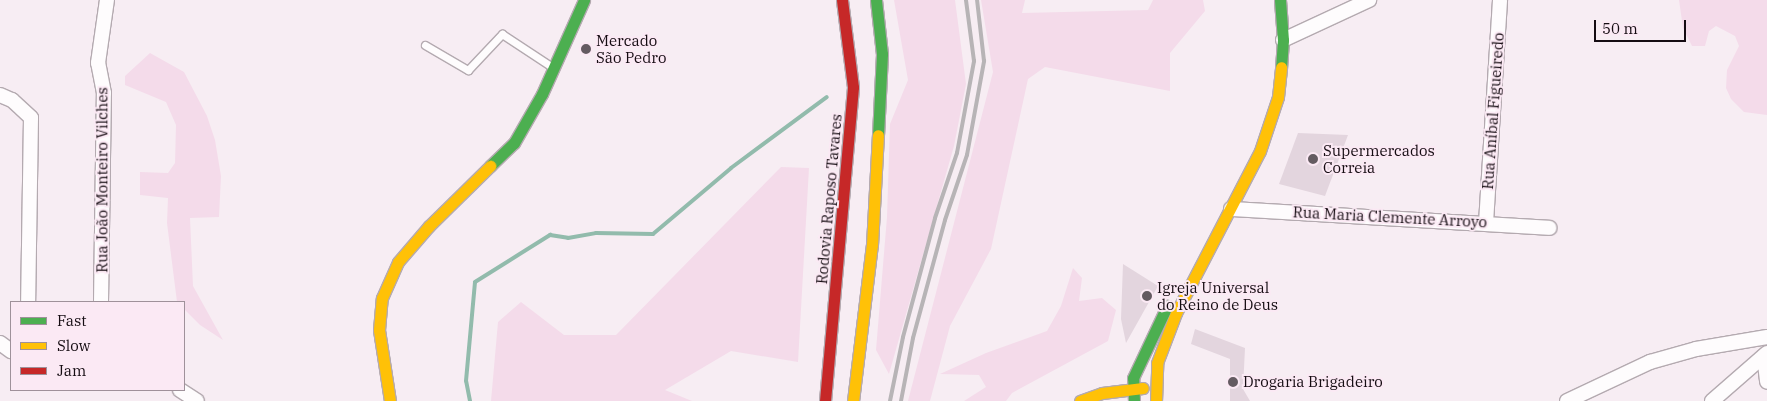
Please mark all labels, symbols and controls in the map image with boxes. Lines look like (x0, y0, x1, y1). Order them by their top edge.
scale bar (1597, 10, 1690, 42)
text: 50 m (1602, 19, 1638, 38)
place label: Mercado São Pedro (596, 31, 666, 66)
street label: Rua Aníbal Figueiredo (1479, 32, 1507, 190)
marker: Mercado São Pedro (580, 43, 592, 55)
street label: Rua João Monteiro Vilches (93, 87, 111, 273)
street label: Rodovia Raposo Tavares (813, 113, 845, 285)
place label: Supermercados Correia (1323, 141, 1435, 176)
marker: Supermercados Correia (1307, 153, 1319, 165)
street label: Rua Maria Clemente Arroyo (1292, 203, 1488, 231)
place label: Igreja Universal do Reino de Deus (1157, 278, 1278, 313)
marker: Igreja Universal do Reino de Deus (1141, 290, 1153, 302)
legend (10, 301, 185, 391)
text: Fast (57, 311, 87, 330)
text: Slow (57, 336, 90, 355)
text: Jam (57, 361, 86, 380)
place label: Drogaria Brigadeiro (1243, 373, 1383, 391)
marker: Drogaria Brigadeiro (1227, 376, 1239, 388)

